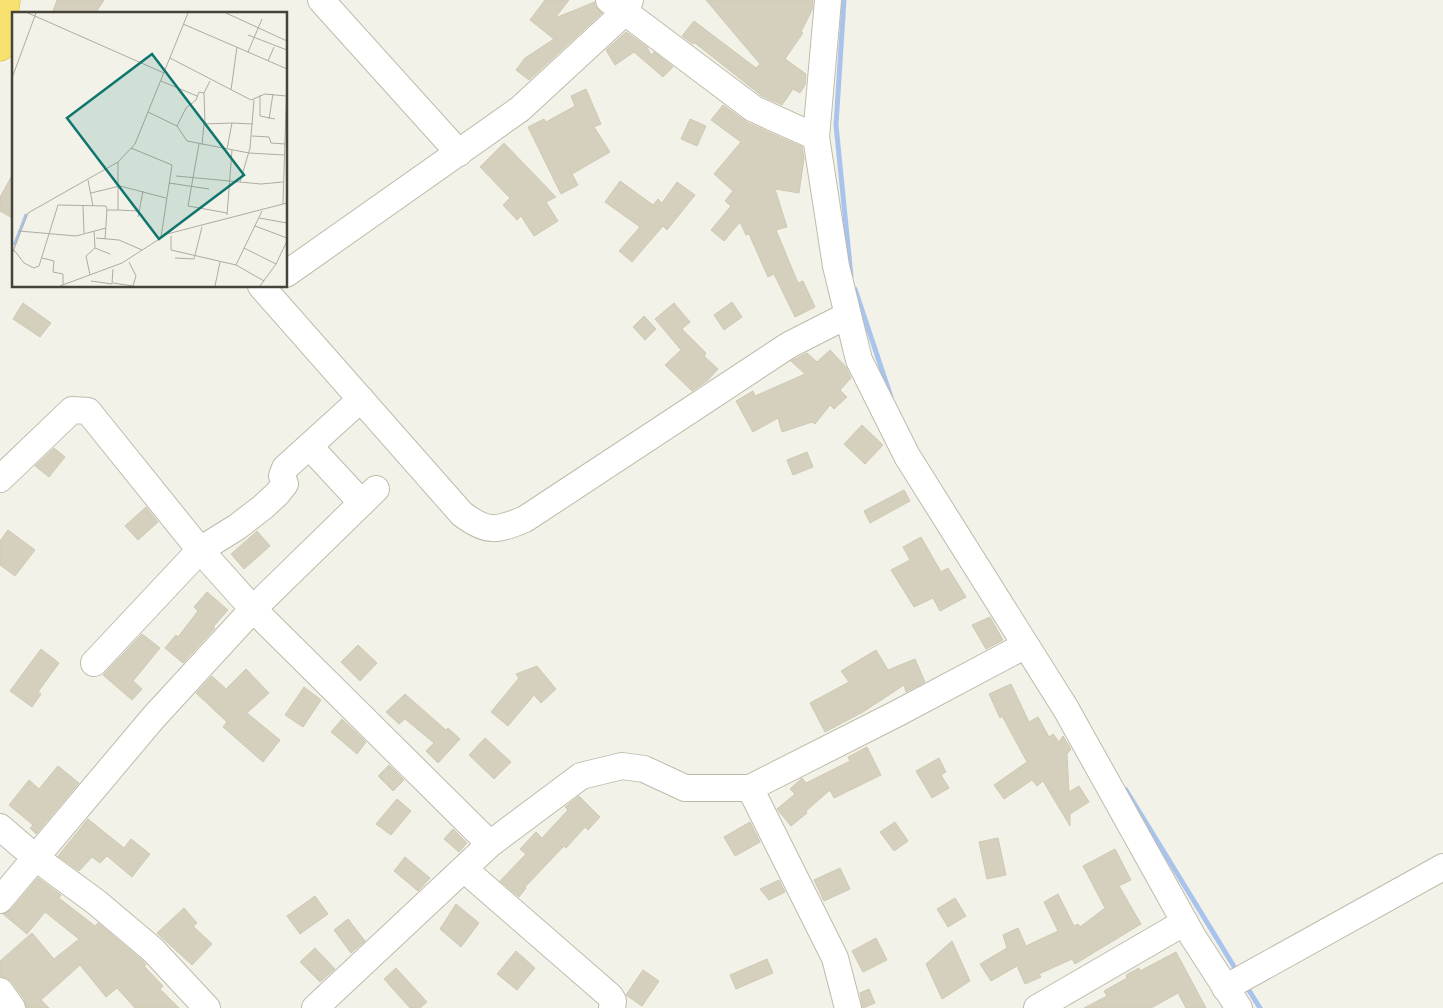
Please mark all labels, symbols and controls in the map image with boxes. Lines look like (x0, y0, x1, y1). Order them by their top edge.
inset map (12, 12, 288, 288)

